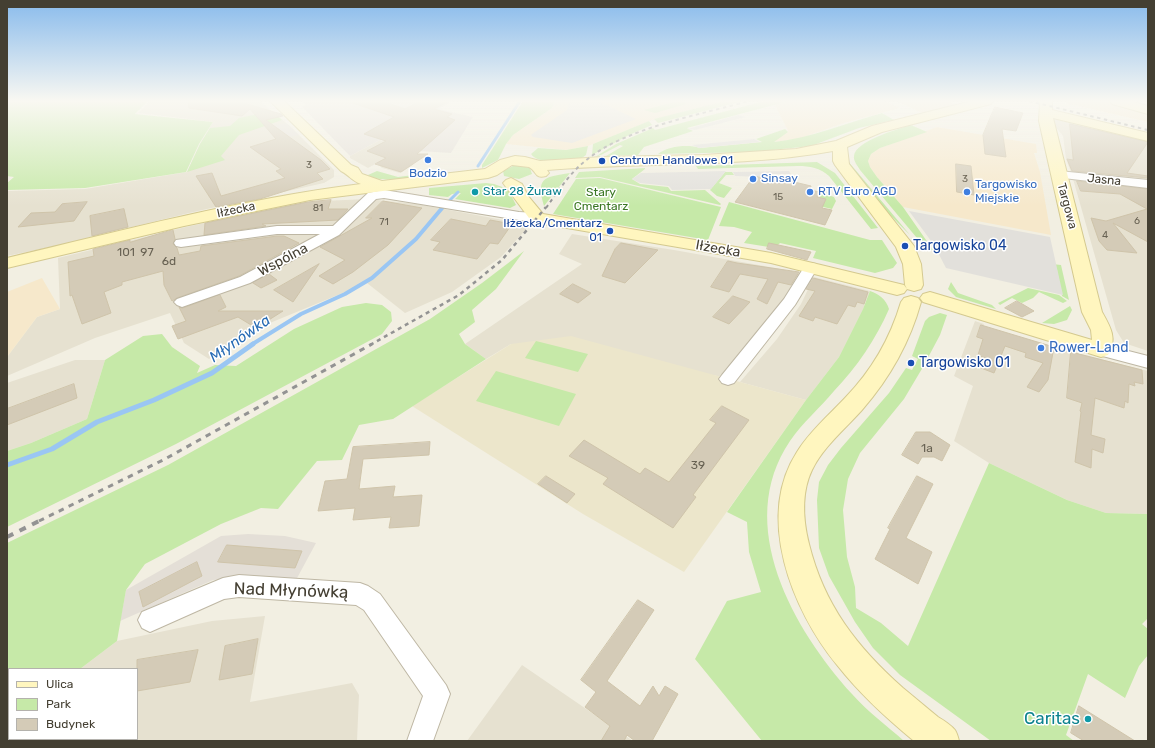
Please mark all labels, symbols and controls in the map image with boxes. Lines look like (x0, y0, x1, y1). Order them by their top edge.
place label: Centrum Handlowe 01 (610, 154, 733, 168)
marker: Bodzio (423, 155, 433, 165)
marker: Centrum Handlowe 01 (597, 156, 607, 166)
house number: 3 (306, 159, 312, 171)
place label: Bodzio (409, 167, 447, 181)
street label: Jasna (1086, 171, 1122, 189)
place label: Sinsay (761, 172, 798, 186)
house number: 3 (962, 173, 968, 185)
marker: Sinsay (748, 174, 758, 184)
place label: Targowisko Miejskie (975, 178, 1037, 206)
street label: Targowa (1054, 182, 1080, 230)
place label: Star 28 Żuraw (483, 185, 562, 199)
place label: RTV Euro AGD (818, 185, 897, 199)
park label: Stary Cmentarz (574, 186, 628, 214)
marker: Star 28 Żuraw (470, 187, 480, 197)
marker: RTV Euro AGD (805, 187, 815, 197)
marker: Targowisko Miejskie (962, 187, 972, 197)
house number: 15 (773, 191, 783, 203)
street label: Iłżecka (216, 199, 256, 221)
house number: 81 (313, 202, 323, 214)
house number: 6 (1134, 215, 1140, 227)
house number: 71 (379, 216, 389, 228)
place label: Iłżecka/Cmentarz 01 (503, 217, 602, 245)
marker: Iłżecka/Cmentarz 01 (605, 226, 615, 236)
house number: 4 (1102, 229, 1108, 241)
street label: Iłżecka (694, 237, 742, 261)
place label: Targowisko 04 (913, 238, 1007, 254)
street label: Wspólna (255, 240, 311, 280)
marker: Targowisko 04 (900, 241, 910, 251)
house number: 101 (117, 246, 135, 260)
house number: 97 (140, 246, 154, 260)
house number: 6d (162, 255, 176, 269)
water label: Młynówka (206, 311, 274, 367)
place label: Rower-Land (1049, 340, 1129, 356)
marker: Rower-Land (1036, 343, 1046, 353)
place label: Targowisko 01 (919, 355, 1010, 371)
marker: Targowisko 01 (906, 358, 916, 368)
house number: 1a (921, 442, 933, 456)
house number: 39 (691, 459, 705, 473)
street label: Nad Młynówką (233, 579, 349, 603)
legend (8, 668, 138, 740)
text: Ulica (46, 677, 73, 691)
text: Park (46, 697, 71, 711)
place label: Caritas (1024, 709, 1080, 729)
marker: Caritas (1083, 714, 1093, 724)
text: Budynek (46, 717, 95, 731)

